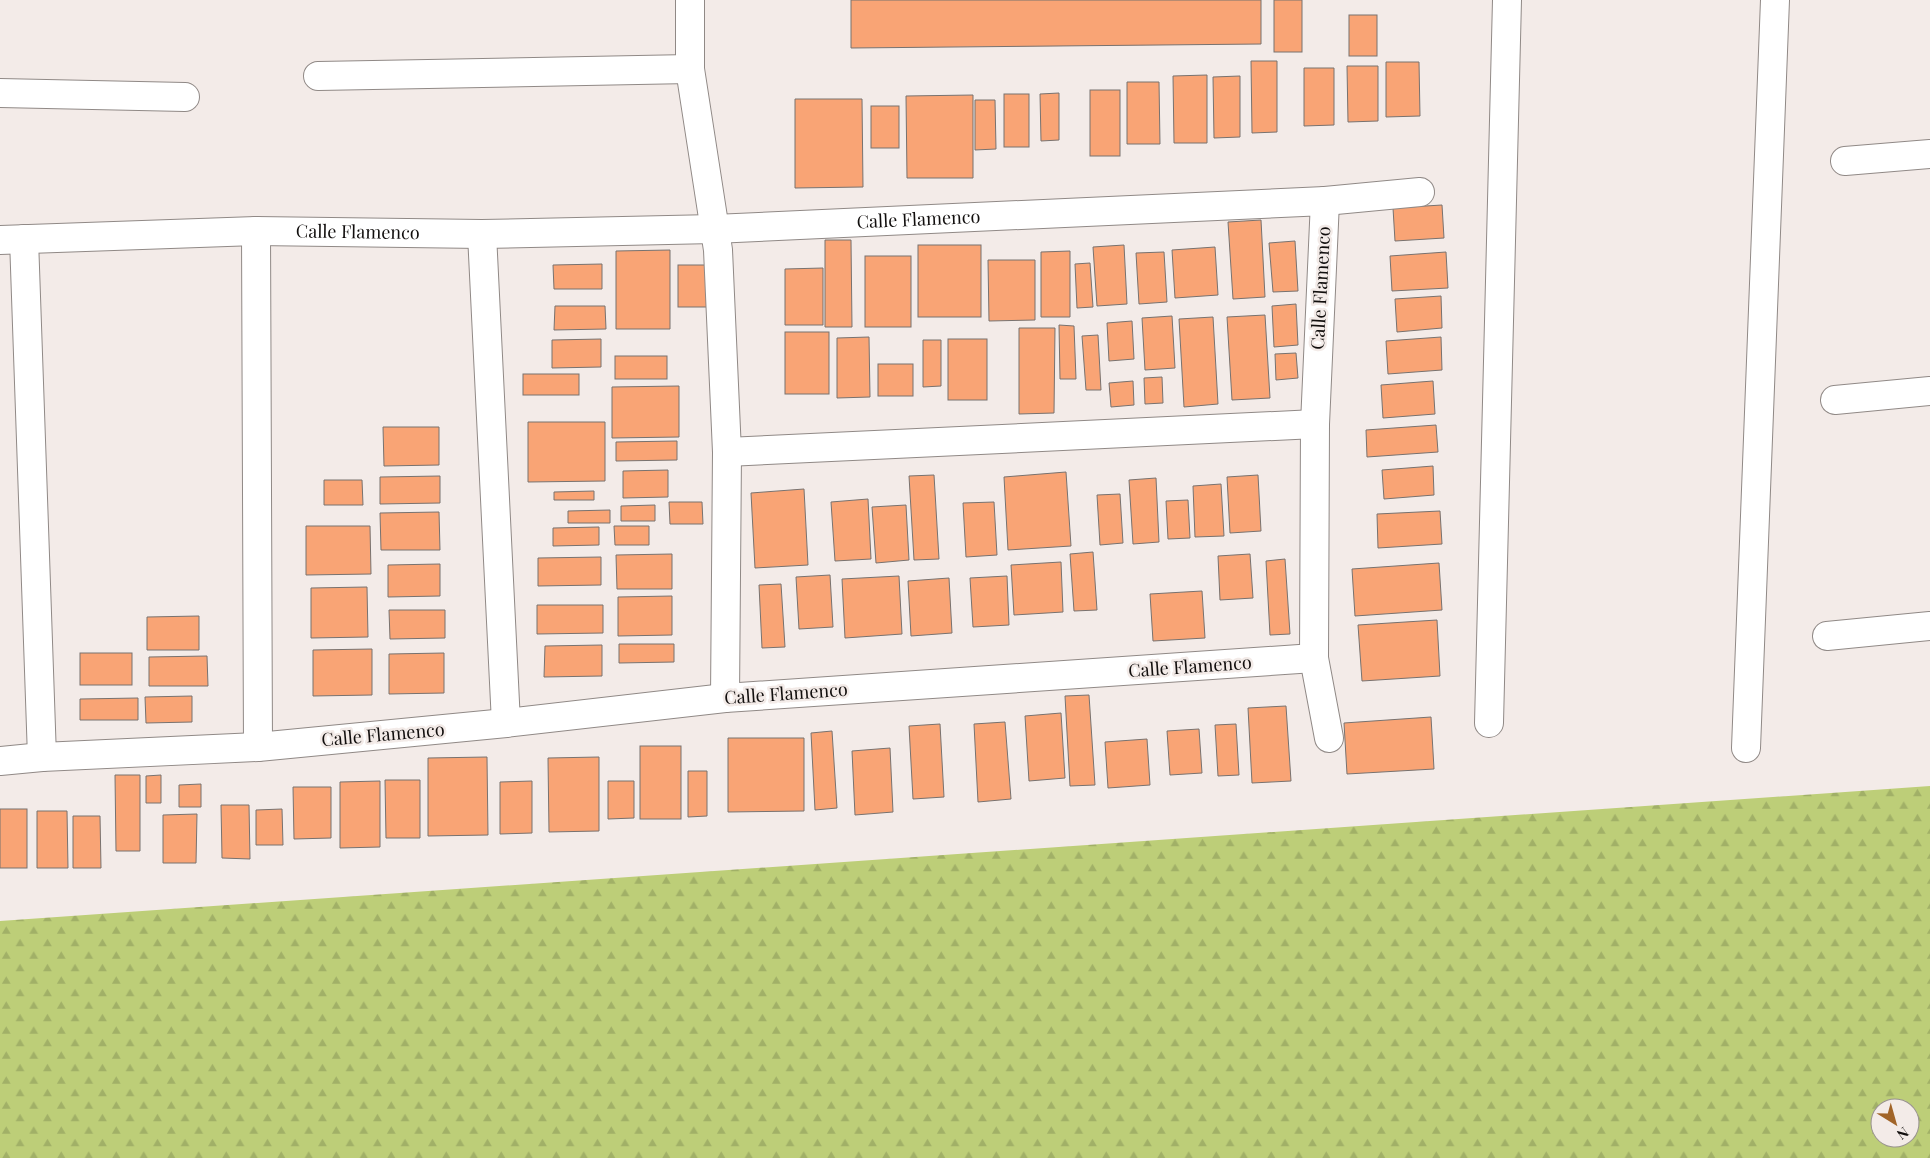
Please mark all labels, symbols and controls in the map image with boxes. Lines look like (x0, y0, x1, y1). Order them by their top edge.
street label: Calle Flamenco (856, 204, 981, 233)
street label: Calle Flamenco (296, 219, 420, 244)
street label: Calle Flamenco (1305, 225, 1335, 350)
street label: Calle Flamenco (1127, 650, 1253, 682)
street label: Calle Flamenco (723, 677, 849, 709)
street label: Calle Flamenco (320, 717, 446, 751)
north arrow (1870, 1098, 1920, 1148)
text: N (1893, 1123, 1913, 1144)

